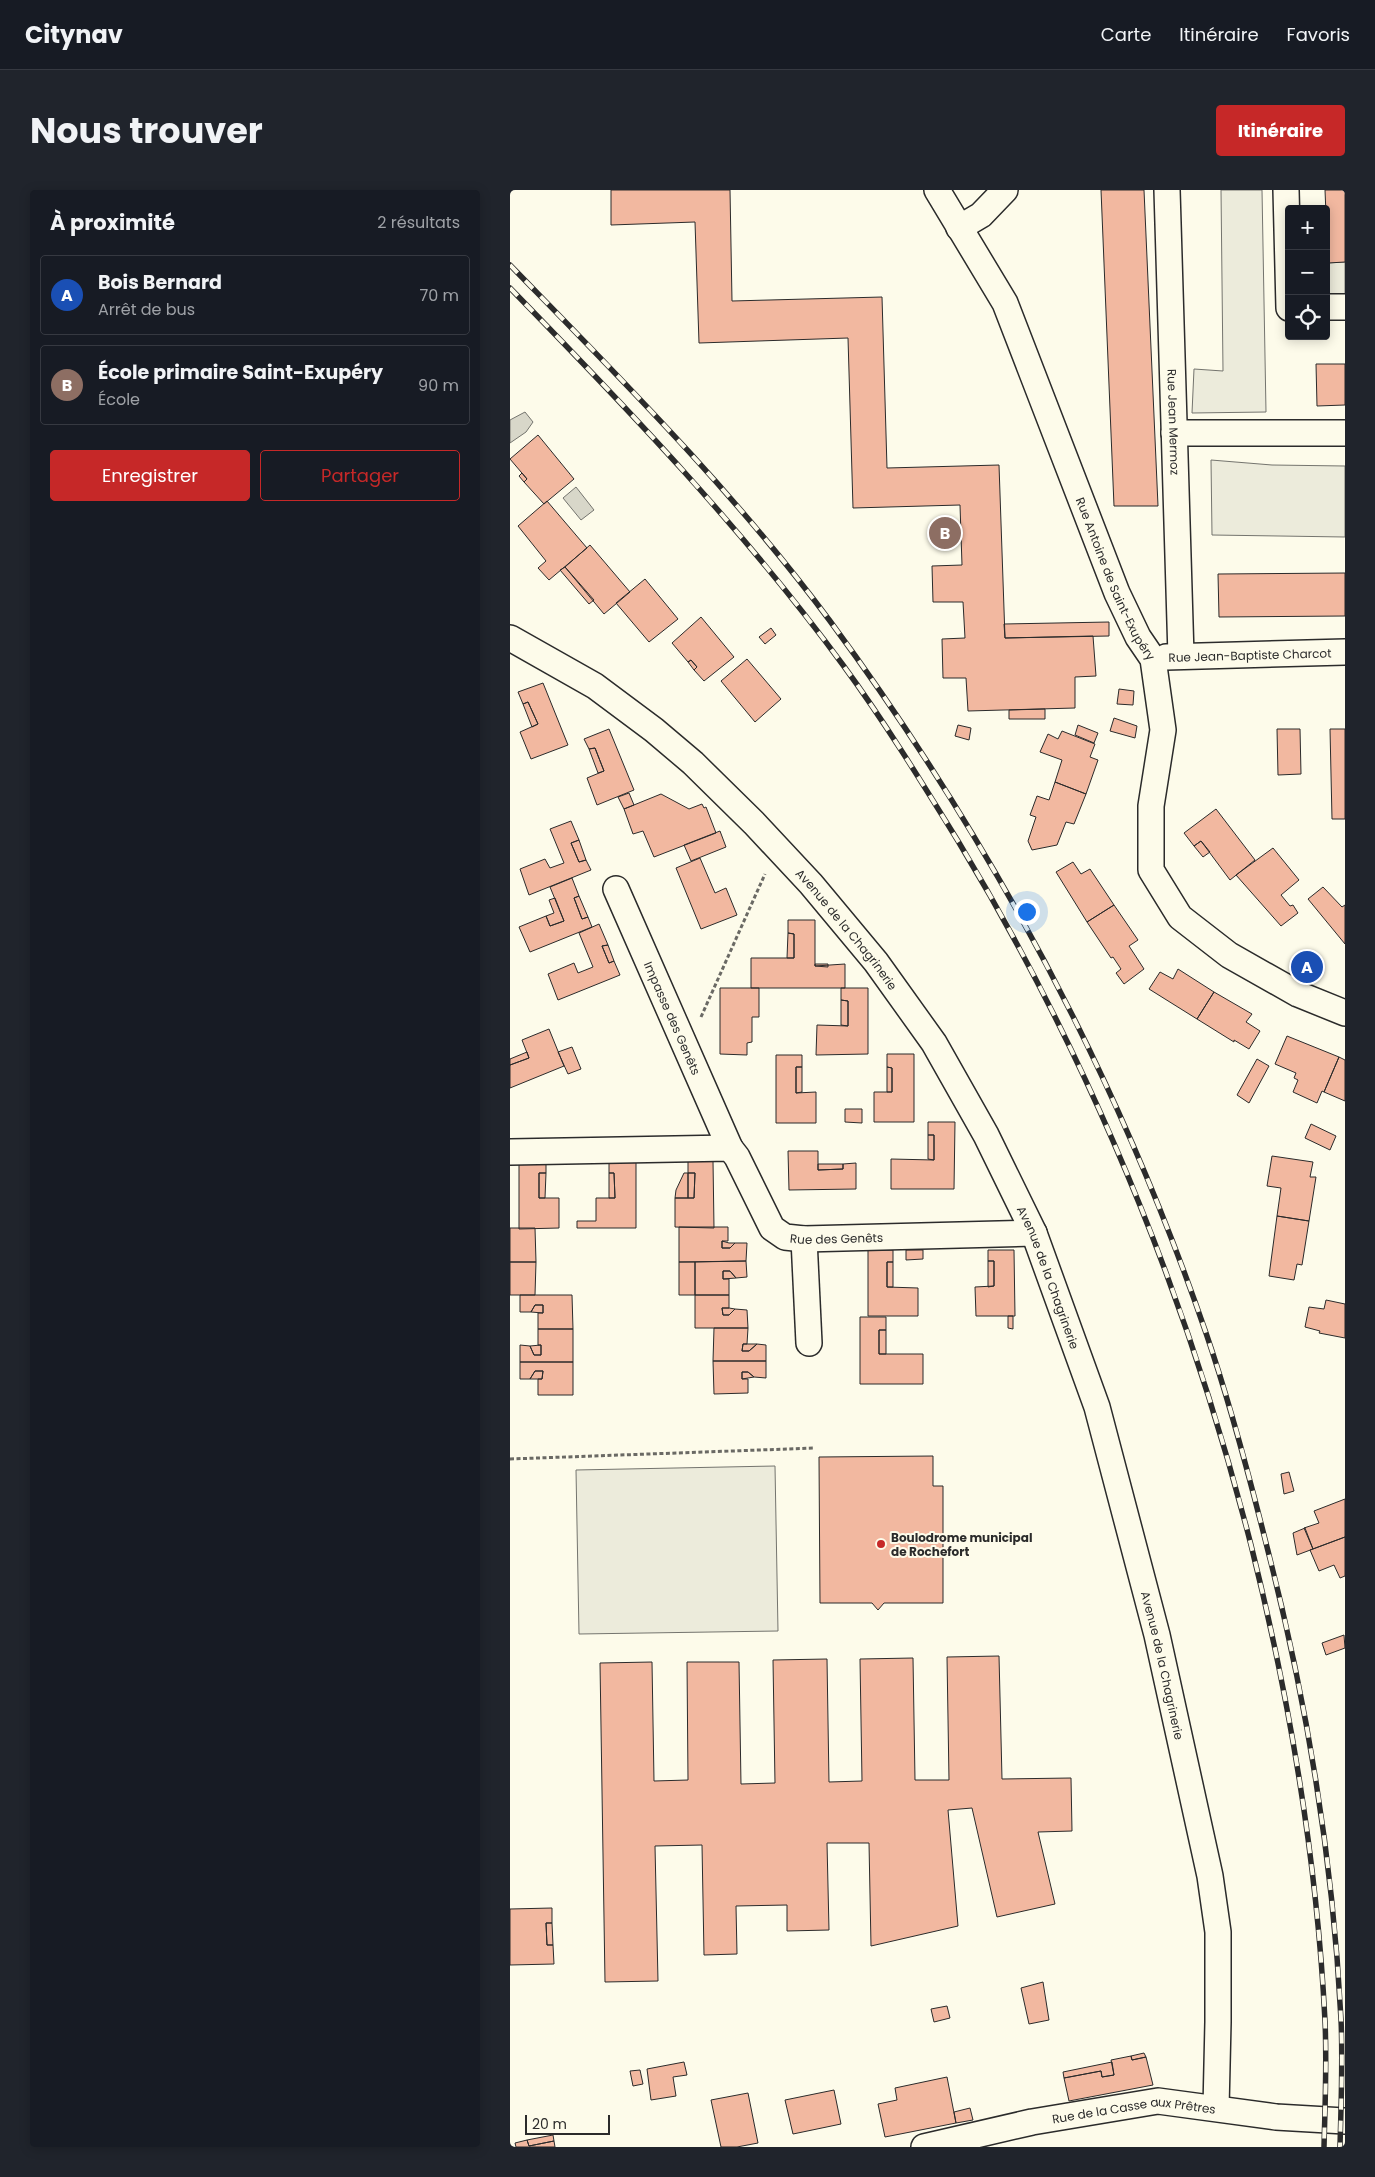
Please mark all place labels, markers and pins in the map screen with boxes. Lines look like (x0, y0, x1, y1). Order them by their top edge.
pin: B (929, 514, 961, 552)
pin: A (1291, 948, 1323, 986)
place label: Boulodrome municipal de Rochefort (891, 1529, 1032, 1560)
marker: Boulodrome municipal de Rochefort (875, 1538, 887, 1550)

